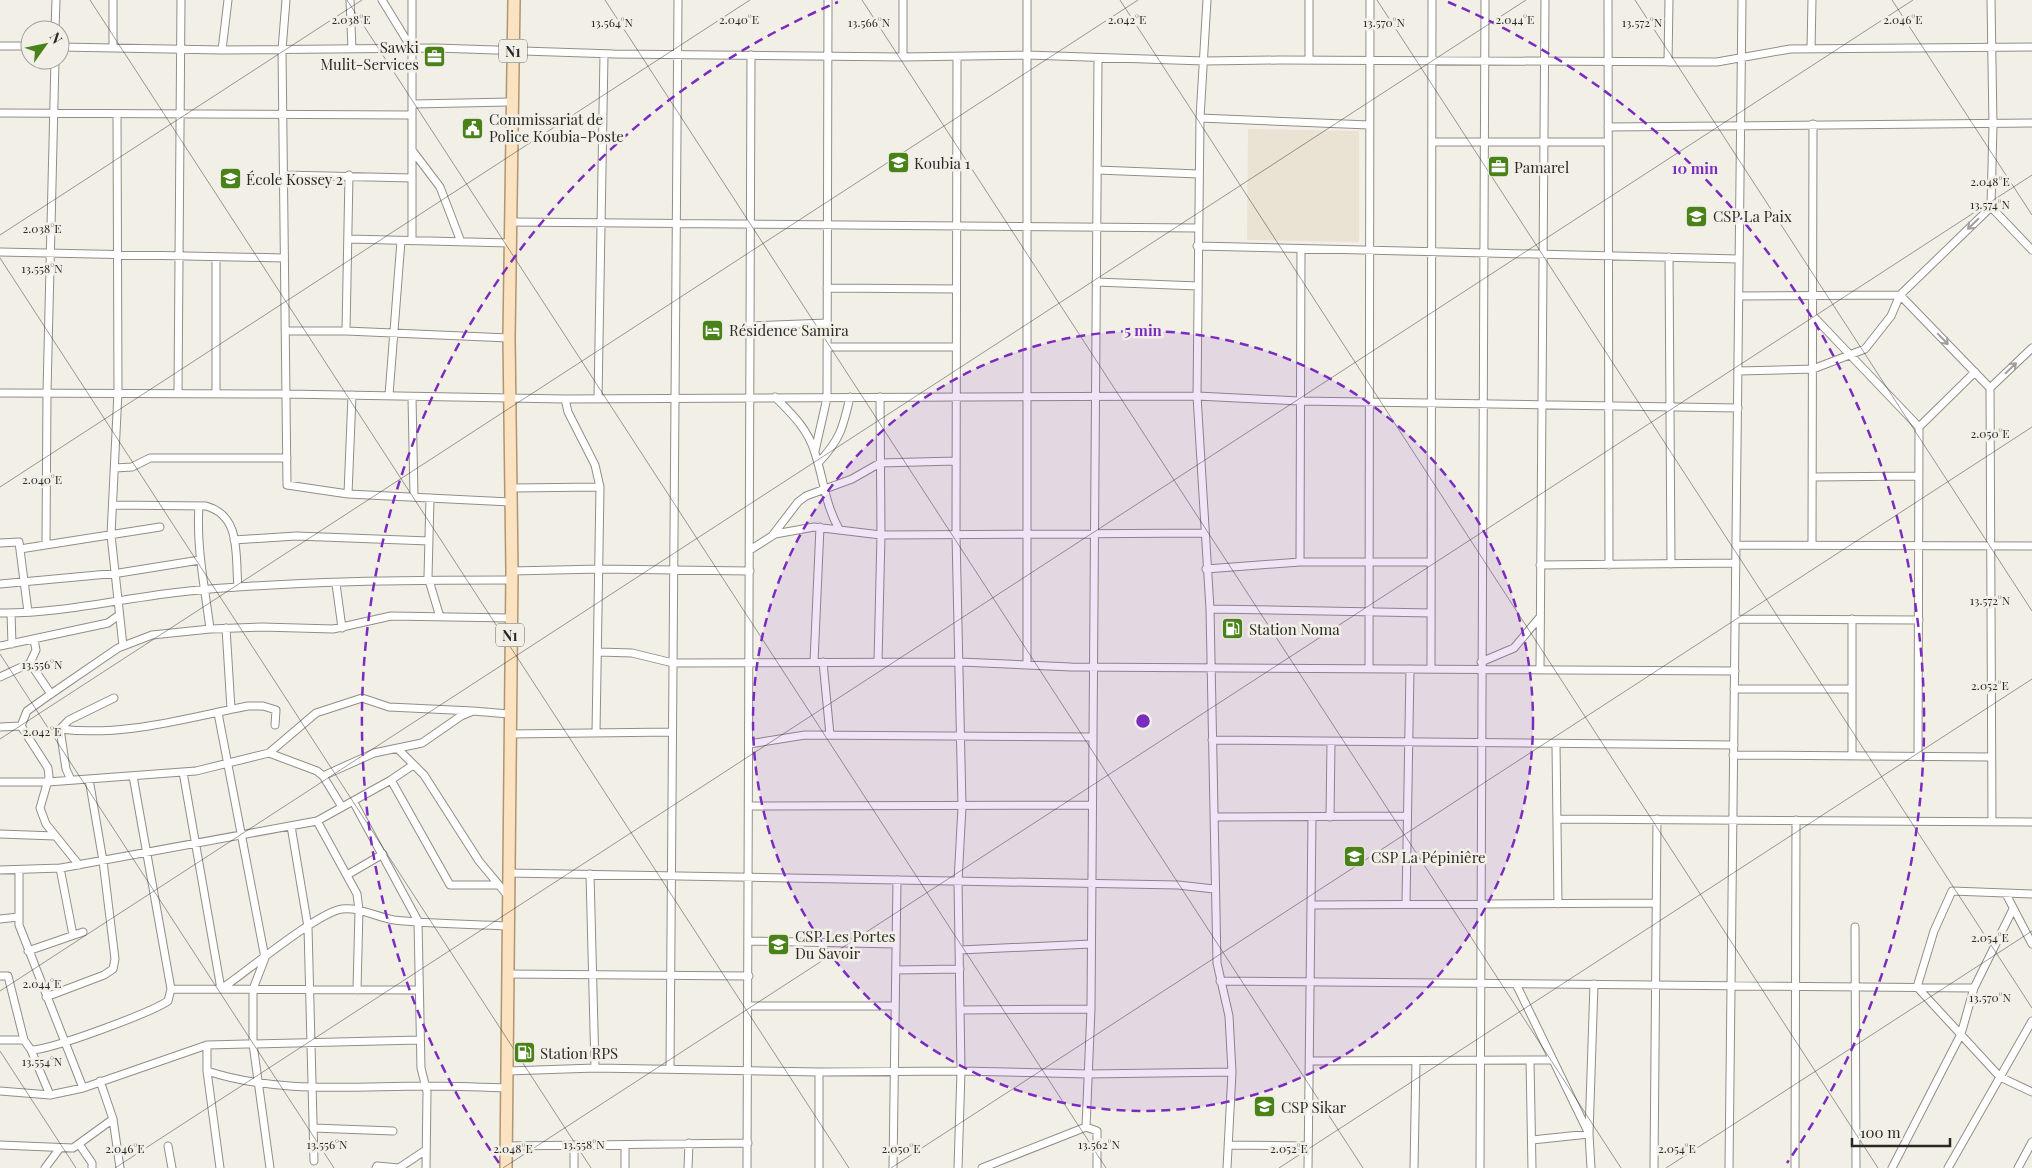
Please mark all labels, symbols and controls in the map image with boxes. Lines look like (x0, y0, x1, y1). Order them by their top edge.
text: 2.038°E (332, 11, 370, 27)
text: 2.040°E (719, 11, 759, 27)
text: 2.042°E (1108, 11, 1146, 27)
text: 2.044°E (1496, 11, 1534, 27)
text: 2.046°E (1883, 11, 1923, 27)
text: 13.564°N (591, 14, 633, 30)
text: 13.566°N (848, 14, 891, 30)
text: 13.570°N (1363, 14, 1405, 30)
text: 13.572°N (1622, 14, 1663, 30)
north arrow (20, 20, 70, 70)
text: N (46, 28, 67, 47)
place label: Sawki Mulit-Services (320, 37, 420, 74)
road number: N1 (499, 40, 527, 62)
office icon: Sawki Mulit-Services (423, 44, 447, 68)
place label: Commissariat de Police Koubia-Poste (489, 109, 624, 146)
public building icon: Commissariat de Police Koubia-Poste (461, 116, 485, 140)
school or university icon: Koubia 1 (886, 151, 910, 175)
place label: Koubia 1 (914, 153, 971, 173)
office icon: Pamarel (1486, 155, 1510, 179)
place label: Pamarel (1514, 157, 1569, 177)
text: 10 min (1672, 158, 1719, 178)
school or university icon: École Kossey 2 (218, 167, 242, 191)
place label: École Kossey 2 (246, 169, 343, 189)
text: 2.048°E (1970, 173, 2010, 189)
text: 13.574°N (1970, 196, 2011, 212)
school or university icon: CSP La Paix (1685, 204, 1709, 228)
place label: CSP La Paix (1713, 206, 1792, 226)
one-way arrow (1967, 218, 1980, 230)
text: 2.038°E (23, 220, 61, 236)
text: 13.558°N (21, 260, 63, 276)
hotel icon: Résidence Samira (701, 318, 725, 342)
place label: Résidence Samira (729, 320, 849, 340)
text: 5 min (1124, 320, 1163, 340)
one-way arrow (1937, 332, 1949, 345)
one-way arrow (2005, 362, 2018, 374)
text: 2.050°E (1970, 425, 2010, 441)
text: 2.040°E (22, 471, 62, 487)
text: 13.572°N (1970, 592, 2011, 608)
fuel station icon: Station Noma (1221, 617, 1245, 641)
place label: Station Noma (1249, 619, 1340, 639)
road number: N1 (496, 624, 524, 646)
text: 13.556°N (21, 656, 63, 672)
text: 2.052°E (1971, 677, 2009, 693)
centre of rings (1134, 712, 1152, 730)
text: 2.042°E (23, 723, 61, 739)
school or university icon: CSP La Pépiniêre (1343, 845, 1367, 869)
place label: CSP La Pépiniêre (1371, 847, 1486, 867)
place label: CSP Les Portes Du Savoir (795, 926, 896, 963)
text: 2.054°E (1971, 929, 2009, 945)
school or university icon: CSP Les Portes Du Savoir (767, 933, 791, 957)
text: 2.044°E (23, 975, 61, 991)
text: 13.570°N (1969, 989, 2011, 1005)
fuel station icon: Station RPS (512, 1041, 536, 1065)
place label: Station RPS (540, 1043, 618, 1063)
text: 13.554°N (22, 1053, 63, 1069)
school or university icon: CSP Sikar (1253, 1095, 1277, 1119)
place label: CSP Sikar (1281, 1097, 1347, 1117)
scale bar (1852, 1116, 1950, 1148)
text: 100 m (1860, 1122, 1901, 1142)
text: 13.556°N (306, 1136, 348, 1152)
text: 13.558°N (563, 1136, 605, 1152)
text: 13.562°N (1078, 1136, 1120, 1152)
text: 2.046°E (105, 1140, 145, 1156)
text: 2.048°E (493, 1140, 533, 1156)
text: 2.050°E (881, 1140, 921, 1156)
text: 2.052°E (1270, 1140, 1308, 1156)
text: 2.054°E (1658, 1140, 1696, 1156)

